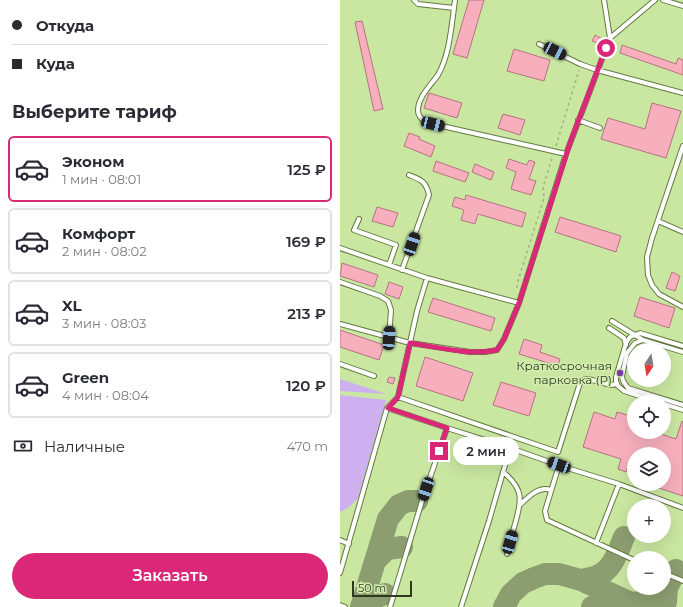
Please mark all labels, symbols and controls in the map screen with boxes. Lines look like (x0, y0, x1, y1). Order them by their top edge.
text: Откуда (36, 16, 94, 35)
route start (597, 39, 615, 57)
car (542, 40, 568, 62)
text: Куда (36, 54, 75, 73)
text: Выберите тариф (12, 101, 177, 123)
car (420, 115, 446, 133)
icon: car (14, 151, 50, 187)
text: Эконом (62, 152, 124, 171)
text: 125 ₽ (287, 160, 326, 179)
text: 1 мин · 08:01 (62, 171, 141, 187)
icon: car (14, 223, 50, 259)
text: Комфорт (62, 224, 135, 243)
car (402, 231, 422, 257)
text: 169 ₽ (286, 232, 326, 251)
text: 2 мин · 08:02 (62, 243, 147, 259)
icon: car (14, 295, 50, 331)
text: XL (62, 296, 81, 315)
text: 213 ₽ (287, 304, 326, 323)
text: 3 мин · 08:03 (62, 315, 146, 331)
car (382, 326, 396, 350)
north arrow (627, 343, 671, 387)
map controls (627, 343, 671, 595)
place label: Краткосрочная парковка (P) (516, 358, 612, 387)
icon: car (14, 367, 50, 403)
text: Green (62, 368, 109, 387)
marker: Краткосрочная парковка (P) (615, 368, 625, 378)
text: 120 ₽ (286, 376, 326, 395)
text: 4 мин · 08:04 (62, 387, 149, 403)
button: locate (627, 395, 671, 439)
icon: cash (12, 435, 34, 457)
text: Наличные (44, 437, 125, 456)
callout: 2 мин (453, 437, 519, 465)
text: 470 m (287, 438, 328, 454)
route end (430, 442, 448, 460)
text: 2 мин (466, 443, 506, 459)
button: layers (627, 447, 671, 491)
car (546, 455, 572, 475)
car (417, 476, 435, 502)
button: + (627, 499, 671, 543)
car (501, 529, 519, 555)
button: − (627, 551, 671, 595)
button: Заказать (12, 553, 328, 599)
scale bar (352, 579, 412, 598)
text: 50 m (358, 581, 386, 595)

